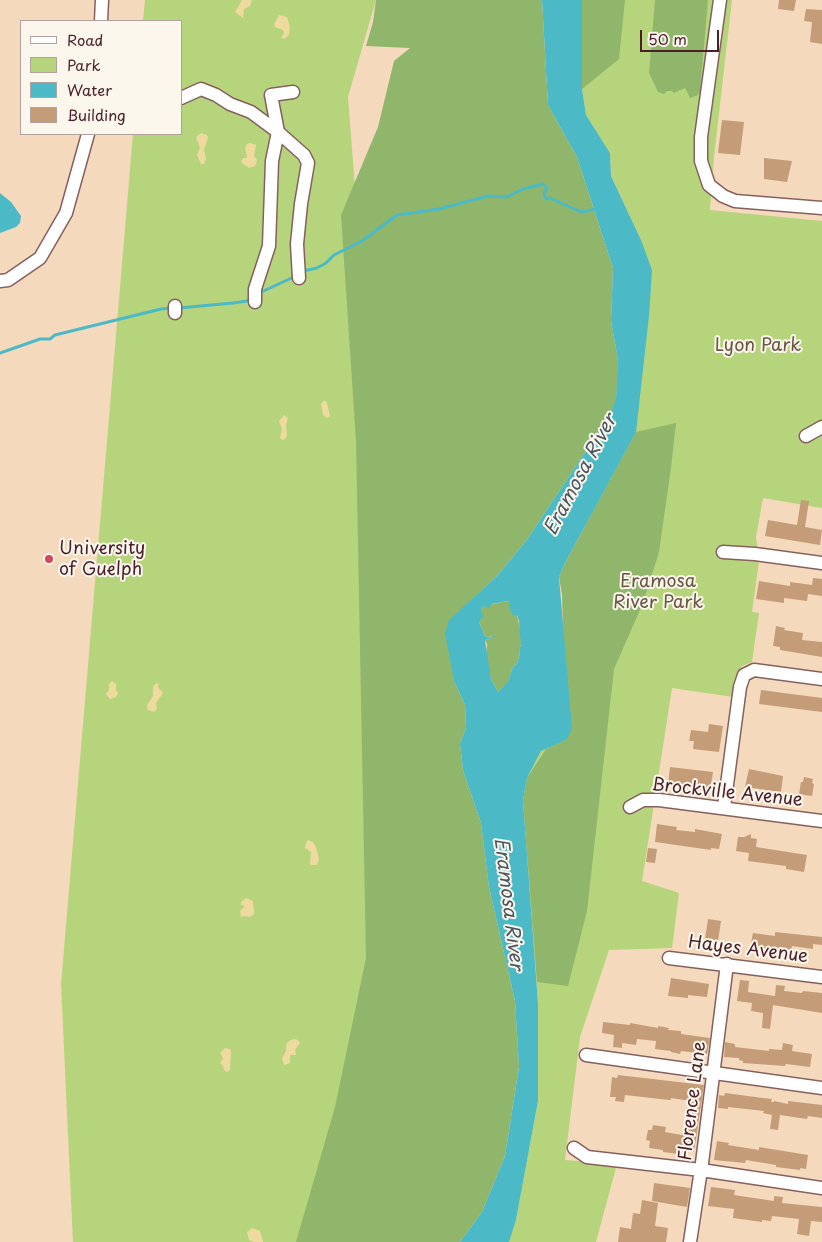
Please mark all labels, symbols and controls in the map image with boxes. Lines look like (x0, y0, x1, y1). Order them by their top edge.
legend (20, 20, 182, 135)
scale bar (642, 20, 721, 52)
text: 50 m (648, 27, 687, 50)
text: Road (67, 28, 103, 51)
text: Park (67, 53, 101, 76)
text: Water (67, 78, 112, 101)
text: Building (67, 103, 126, 126)
park label: Lyon Park (715, 335, 801, 357)
water label: Eramosa River (540, 411, 622, 539)
place label: University of Guelph (59, 538, 145, 580)
marker: University of Guelph (43, 553, 55, 565)
park label: Eramosa River Park (613, 571, 703, 614)
street label: Brockville Avenue (650, 774, 804, 812)
water label: Eramosa River (489, 837, 527, 971)
street label: Hayes Avenue (687, 932, 809, 968)
street label: Florence Lane (675, 1040, 711, 1162)

